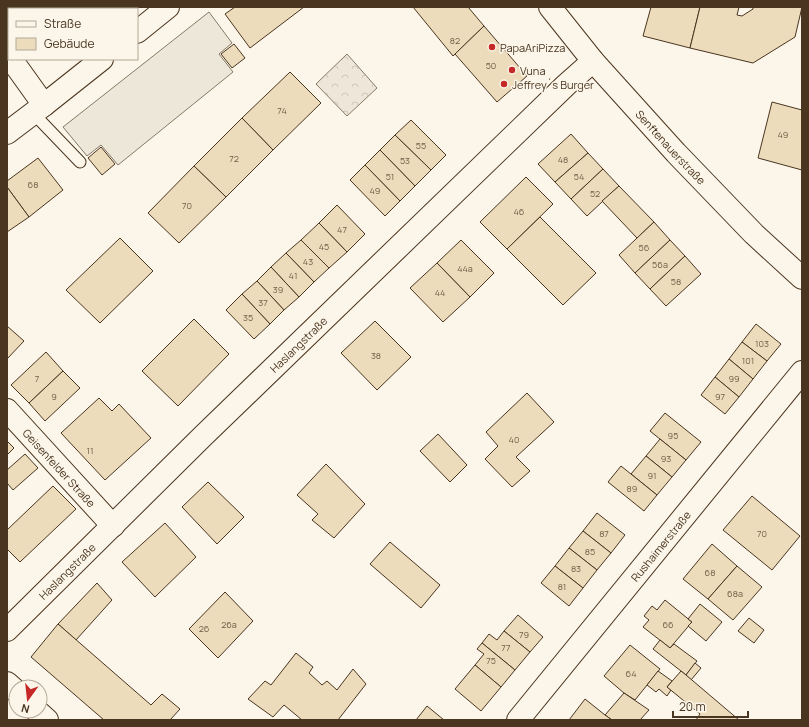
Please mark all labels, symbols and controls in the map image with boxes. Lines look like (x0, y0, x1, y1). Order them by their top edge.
legend (8, 8, 138, 60)
text: Straße (44, 15, 81, 32)
house number: 82 (450, 34, 460, 47)
text: Gebäude (44, 35, 95, 52)
place label: PapaAriPizza (500, 40, 565, 55)
marker: PapaAriPizza (487, 42, 497, 52)
house number: 50 (486, 59, 496, 72)
place label: Vuna (520, 63, 546, 78)
marker: Vuna (507, 65, 517, 75)
place label: Jeffrey´s Burger (512, 77, 594, 92)
marker: Jeffrey´s Burger (499, 79, 509, 89)
house number: 74 (277, 104, 287, 117)
street label: Senftenauerstraße (633, 106, 710, 188)
house number: 49 (778, 128, 788, 141)
house number: 55 (416, 139, 426, 152)
house number: 72 (229, 152, 239, 165)
house number: 48 (558, 153, 568, 166)
house number: 53 (400, 154, 410, 167)
house number: 51 (386, 170, 394, 183)
house number: 54 (574, 170, 584, 183)
house number: 68 (28, 178, 38, 191)
house number: 49 (370, 184, 380, 197)
house number: 52 (590, 187, 600, 200)
house number: 70 (182, 199, 192, 212)
house number: 46 (514, 205, 525, 218)
house number: 47 (337, 223, 347, 236)
house number: 45 (319, 240, 329, 253)
house number: 56 (639, 241, 650, 254)
house number: 43 (303, 255, 313, 268)
house number: 56a (652, 258, 668, 271)
house number: 44a (457, 262, 473, 275)
house number: 41 (289, 269, 297, 282)
house number: 58 (671, 275, 681, 288)
house number: 39 (273, 283, 283, 296)
house number: 44 (435, 286, 445, 299)
house number: 37 (258, 296, 268, 309)
house number: 35 (243, 311, 253, 324)
street label: Haslangstraße (266, 312, 330, 375)
house number: 103 (755, 337, 769, 350)
house number: 38 (371, 349, 381, 362)
house number: 101 (742, 354, 754, 367)
house number: 7 (35, 372, 40, 385)
house number: 99 (728, 372, 740, 385)
house number: 9 (51, 390, 57, 403)
house number: 97 (715, 390, 725, 403)
street label: Geisenfelder Straße (20, 425, 100, 510)
house number: 95 (668, 429, 678, 442)
house number: 40 (509, 433, 519, 446)
house number: 11 (86, 444, 94, 457)
house number: 93 (661, 452, 671, 465)
house number: 91 (647, 469, 657, 482)
house number: 89 (627, 482, 637, 495)
street label: Rushaimerstraße (627, 507, 694, 584)
house number: 87 (599, 527, 609, 540)
house number: 70 (757, 527, 767, 540)
street label: Haslangstraße (35, 539, 99, 602)
house number: 85 (585, 545, 595, 558)
house number: 83 (571, 562, 581, 575)
house number: 68 (705, 566, 715, 579)
house number: 81 (558, 580, 566, 593)
house number: 68a (727, 587, 743, 600)
house number: 26a (221, 618, 237, 631)
house number: 66 (662, 618, 674, 631)
house number: 26 (199, 622, 210, 635)
house number: 79 (519, 628, 529, 641)
house number: 77 (501, 641, 511, 654)
house number: 75 (486, 654, 496, 667)
house number: 64 (626, 667, 636, 680)
north arrow (8, 679, 48, 719)
scale bar (673, 693, 748, 719)
text: 20 m (679, 698, 706, 715)
text: N (19, 701, 31, 717)

